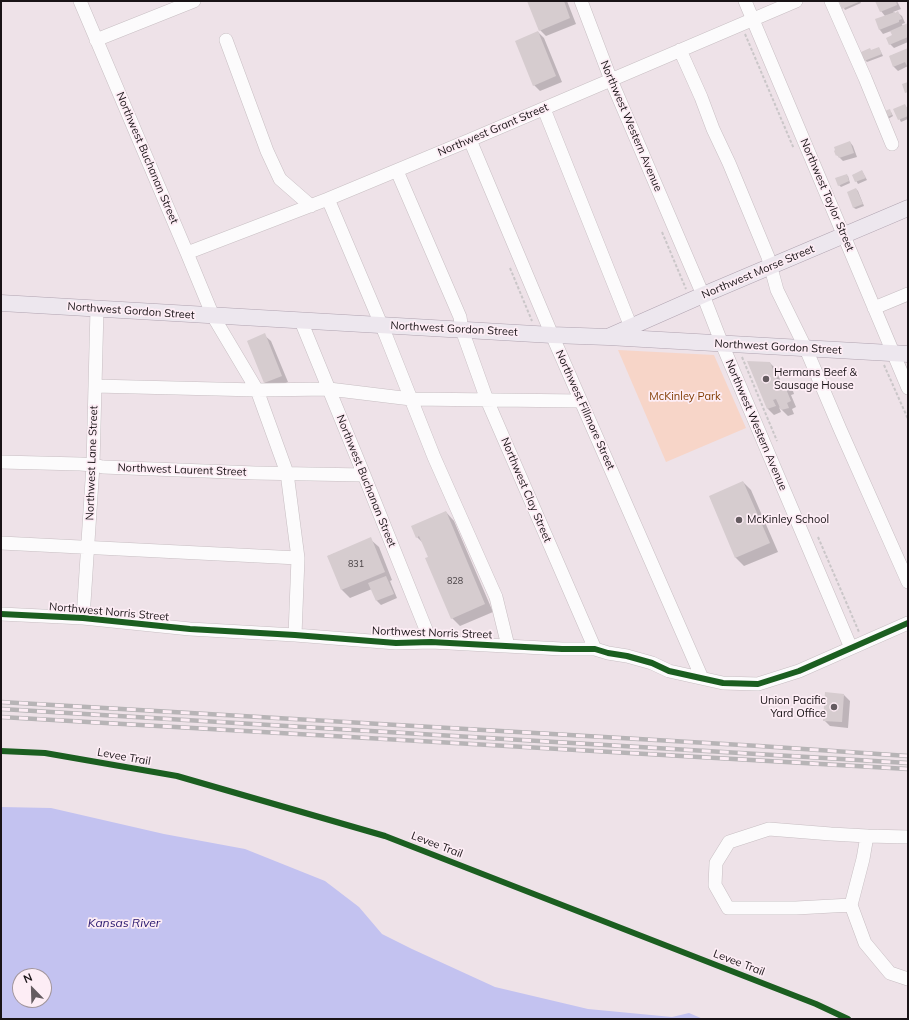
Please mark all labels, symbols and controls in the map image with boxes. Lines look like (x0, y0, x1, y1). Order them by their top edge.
street label: Northwest Western Avenue (597, 59, 665, 193)
street label: Northwest Buchanan Street (113, 90, 181, 226)
street label: Northwest Grant Street (436, 101, 550, 159)
street label: Northwest Taylor Street (797, 137, 857, 253)
street label: Northwest Morse Street (700, 242, 816, 302)
street label: Northwest Gordon Street (67, 300, 195, 322)
street label: Northwest Gordon Street (390, 319, 518, 339)
street label: Northwest Gordon Street (714, 337, 842, 357)
street label: Northwest Fillmore Street (553, 348, 617, 472)
street label: Northwest Western Avenue (722, 358, 790, 492)
place label: Hermans Beef & Sausage House (774, 366, 857, 392)
marker: Hermans Beef & Sausage House (761, 374, 771, 384)
park label: McKinley Park (649, 390, 721, 404)
street label: Northwest Lane Street (83, 405, 101, 521)
street label: Northwest Buchanan Street (333, 413, 399, 549)
street label: Northwest Clay Street (498, 436, 554, 544)
street label: Northwest Laurent Street (117, 461, 247, 479)
place label: McKinley School (747, 513, 829, 527)
marker: McKinley School (734, 515, 744, 525)
house number: 831 (348, 559, 364, 569)
house number: 828 (447, 576, 463, 586)
street label: Northwest Norris Street (48, 600, 170, 624)
street label: Northwest Norris Street (372, 624, 492, 642)
place label: Union Pacific Yard Office (760, 694, 826, 720)
marker: Union Pacific Yard Office (829, 702, 839, 712)
street label: Levee Trail (96, 746, 152, 768)
street label: Levee Trail (409, 829, 465, 861)
water label: Kansas River (88, 916, 160, 930)
street label: Levee Trail (711, 947, 767, 979)
north arrow (12, 968, 52, 1008)
text: N (21, 970, 34, 986)

